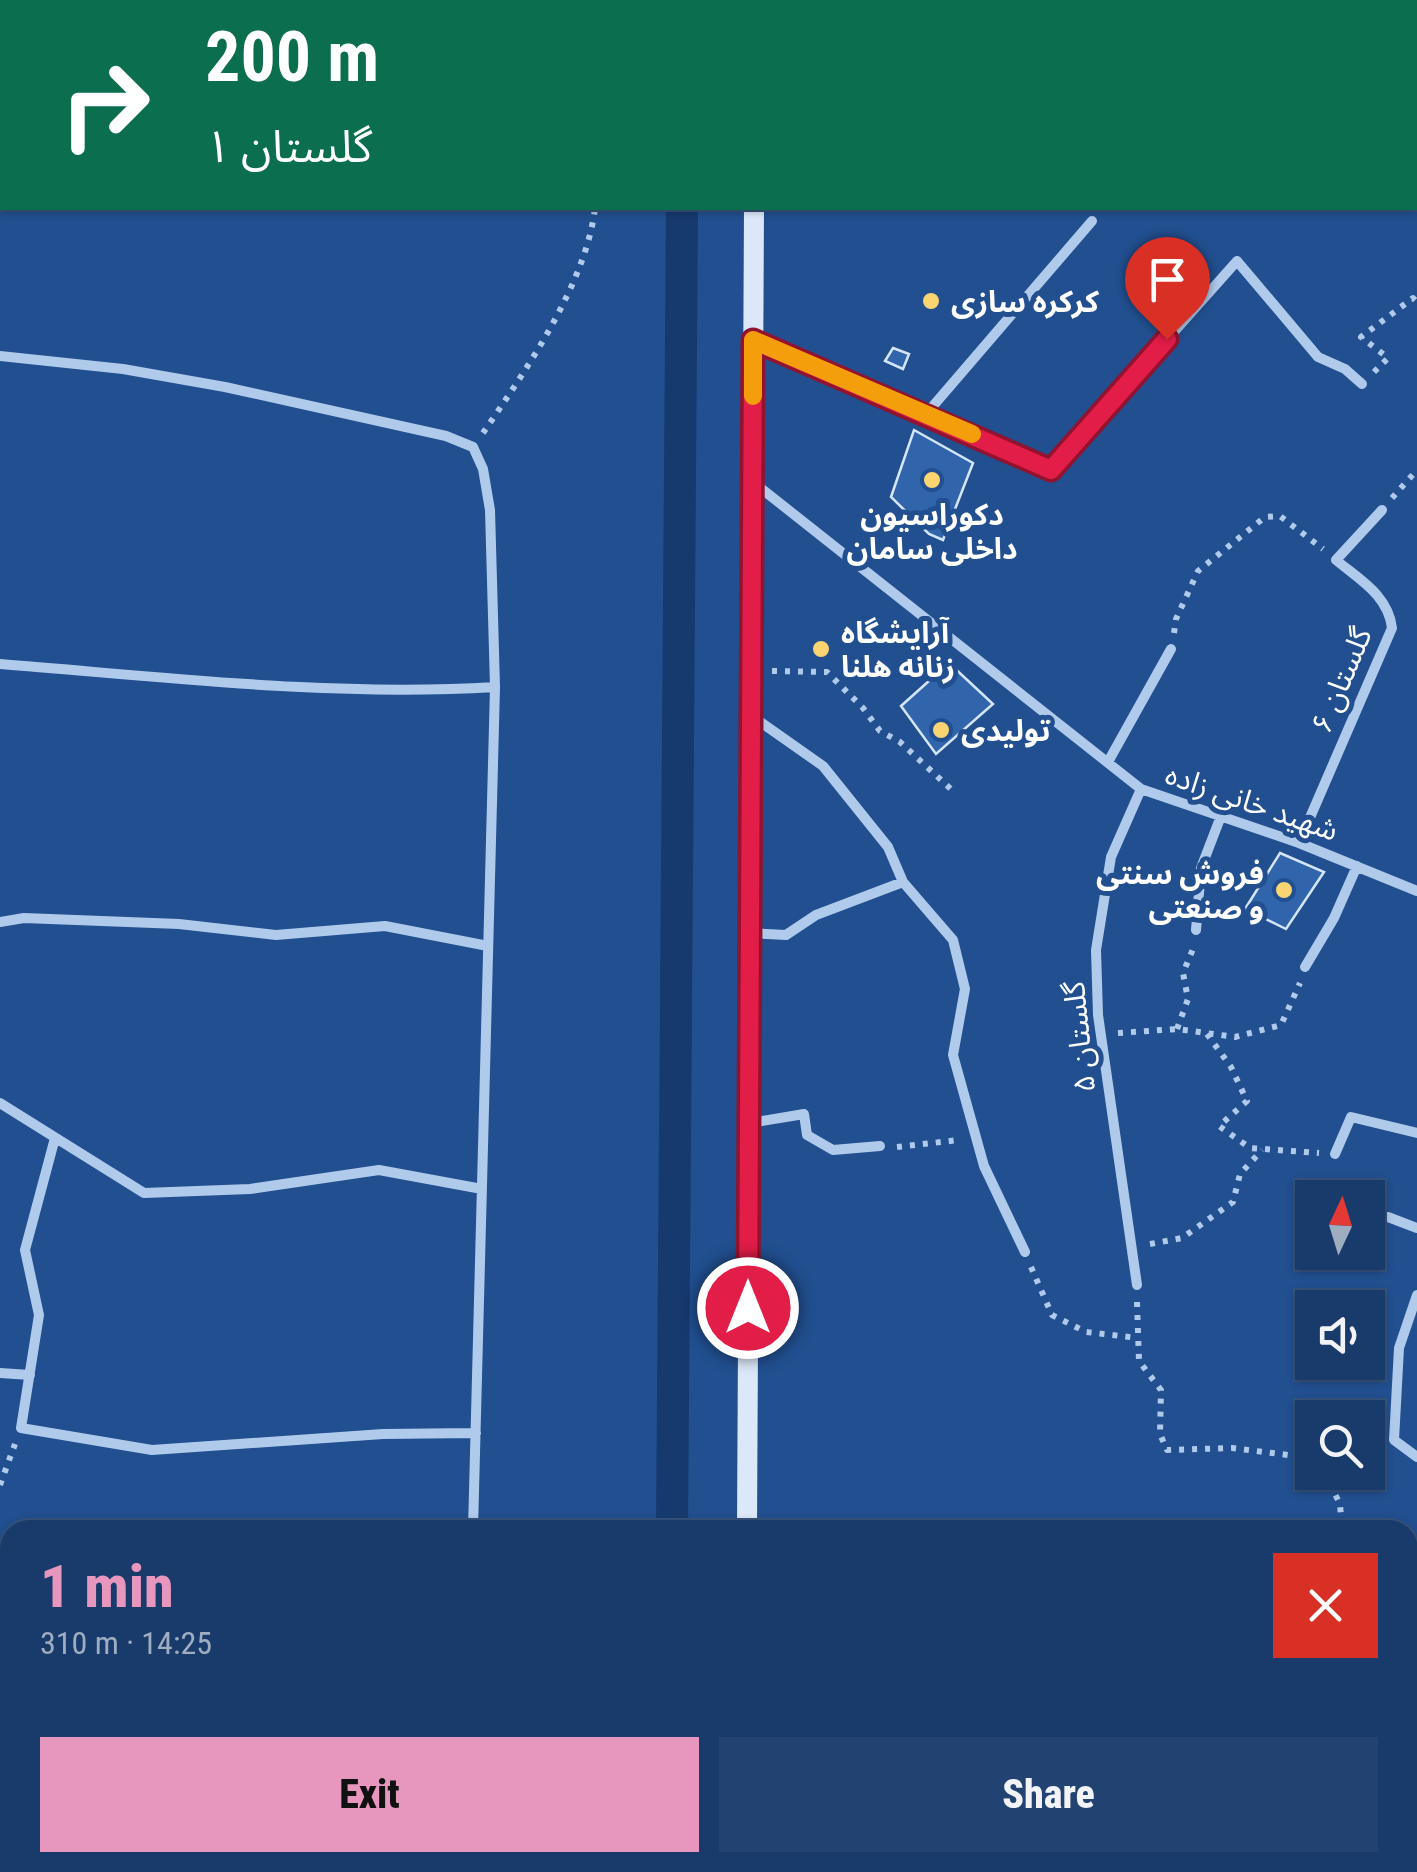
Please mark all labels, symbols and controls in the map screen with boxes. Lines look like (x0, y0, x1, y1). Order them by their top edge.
text: 200 m (205, 16, 379, 98)
icon: right (40, 40, 170, 170)
text: گلستان ۱ (205, 120, 372, 173)
pin (1125, 237, 1210, 340)
icon: arrive (1140, 252, 1195, 307)
place label: کرکره سازی (951, 284, 1099, 319)
marker: کرکره سازی (920, 290, 942, 312)
marker: دکوراسیون داخلی سامان (921, 469, 943, 491)
place label: دکوراسیون داخلی سامان (846, 497, 1018, 566)
place label: آرایشگاه زنانه هلنا (841, 615, 955, 684)
street label: گلستان ۶ (1303, 621, 1379, 738)
marker: آرایشگاه زنانه هلنا (810, 638, 832, 660)
place label: تولیدی (961, 713, 1051, 748)
marker: تولیدی (930, 719, 952, 741)
street label: شهید خانی زاده (1161, 756, 1343, 848)
place label: فروش سنتی و صنعتی (1096, 856, 1264, 925)
marker: فروش سنتی و صنعتی (1273, 879, 1295, 901)
street label: گلستان ۵ (1056, 979, 1102, 1094)
north arrow (1295, 1180, 1385, 1270)
map controls (1295, 1180, 1385, 1490)
position arrow (696, 1256, 800, 1360)
button: sound (1295, 1290, 1385, 1380)
button: search (1295, 1400, 1385, 1490)
text: 1 min (40, 1551, 174, 1622)
button: close (1273, 1553, 1378, 1658)
text: 310 m · 14:25 (40, 1624, 212, 1662)
button: Exit (40, 1737, 699, 1852)
button: Share (719, 1737, 1378, 1852)

